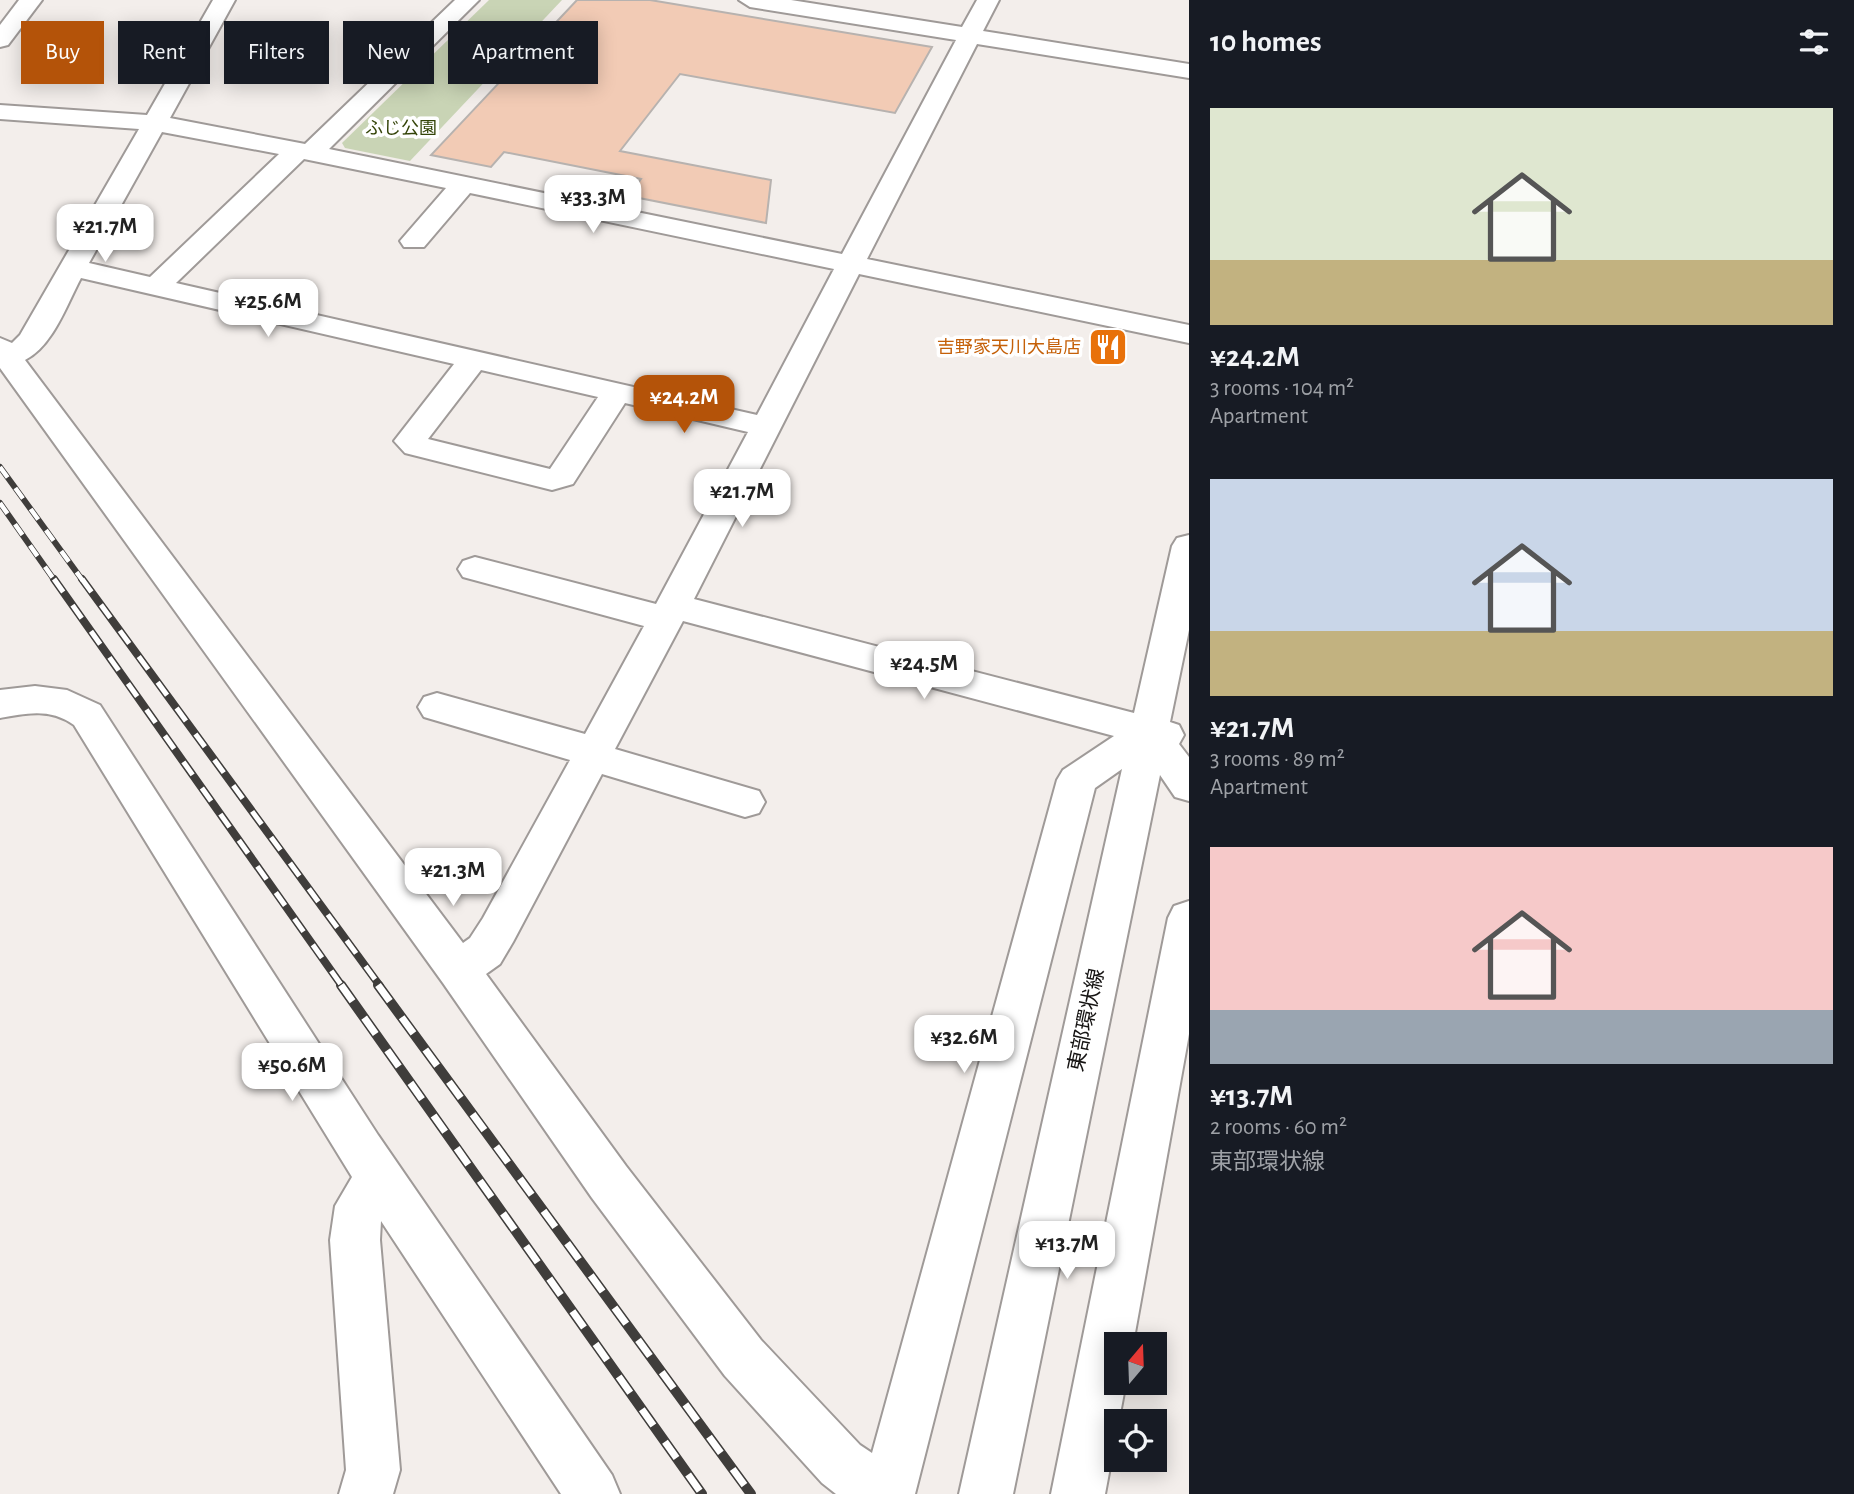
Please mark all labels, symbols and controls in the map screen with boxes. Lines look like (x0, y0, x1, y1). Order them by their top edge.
chip: Buy (21, 21, 104, 84)
chip: Rent (118, 21, 210, 84)
chip: Filters (224, 21, 329, 84)
chip: New (343, 21, 434, 84)
chip: Apartment (448, 21, 598, 84)
icon: filters (1795, 23, 1833, 61)
text: 10 homes (1210, 27, 1321, 57)
park label: ふじ公園 (365, 119, 437, 138)
icon: home (1459, 154, 1585, 280)
pin: ¥33.3M (536, 176, 650, 235)
text: ¥33.3M (560, 186, 626, 209)
pin: ¥21.7M (48, 204, 162, 264)
text: ¥21.7M (73, 215, 137, 238)
pin: ¥25.6M (211, 280, 325, 339)
text: ¥25.6M (234, 290, 302, 313)
restaurant icon: 吉野家天川大島店 (1087, 326, 1129, 368)
place label: 吉野家天川大島店 (937, 337, 1081, 357)
text: ¥24.2M (1210, 342, 1300, 372)
pin: ¥24.2M (627, 376, 741, 435)
text: 3 rooms · 104 m² (1210, 377, 1354, 400)
text: ¥24.2M (650, 386, 718, 409)
text: Apartment (1210, 405, 1308, 428)
pin: ¥21.7M (685, 470, 799, 529)
text: ¥21.7M (710, 480, 774, 503)
icon: home (1459, 525, 1585, 651)
pin: ¥24.5M (867, 642, 981, 701)
text: ¥24.5M (890, 652, 958, 675)
text: ¥21.7M (1210, 713, 1294, 743)
text: 3 rooms · 89 m² (1210, 748, 1345, 771)
text: Apartment (1210, 776, 1308, 799)
pin: ¥21.3M (396, 848, 510, 908)
text: ¥21.3M (421, 859, 485, 882)
icon: home (1459, 892, 1585, 1018)
street label: 東部環状線 (1064, 966, 1108, 1074)
pin: ¥32.6M (907, 1016, 1021, 1075)
text: ¥32.6M (930, 1026, 998, 1049)
pin: ¥50.6M (235, 1044, 349, 1103)
text: ¥50.6M (258, 1054, 326, 1077)
text: ¥13.7M (1210, 1081, 1293, 1111)
text: 2 rooms · 60 m² (1210, 1116, 1347, 1139)
text: 東部環状線 (1210, 1151, 1325, 1174)
pin: ¥13.7M (1010, 1222, 1124, 1281)
text: ¥13.7M (1035, 1232, 1099, 1255)
north arrow (1104, 1332, 1167, 1395)
map controls (1104, 1332, 1167, 1472)
button: locate (1104, 1409, 1167, 1472)

